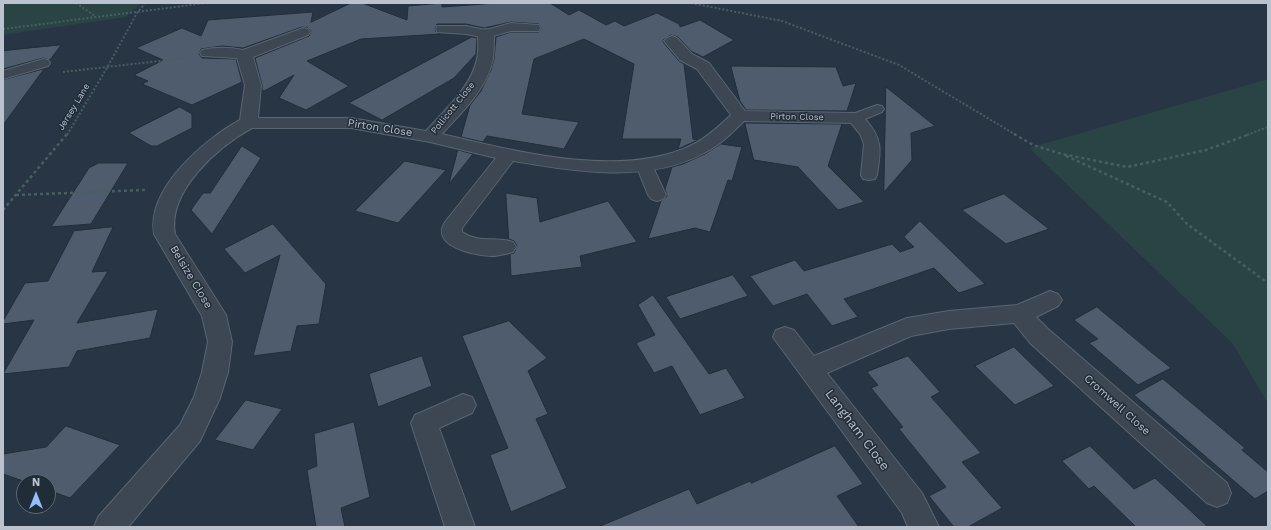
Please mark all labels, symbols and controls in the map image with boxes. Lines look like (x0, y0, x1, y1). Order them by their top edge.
street label: Pollicott Close (429, 80, 477, 136)
street label: Jersey Lane (56, 82, 92, 132)
street label: Pirton Close (770, 111, 824, 123)
street label: Pirton Close (347, 116, 413, 140)
street label: Belsize Close (167, 243, 215, 311)
street label: Cromwell Close (1081, 372, 1153, 438)
street label: Langham Close (821, 386, 893, 474)
north arrow (16, 474, 56, 514)
text: N (32, 476, 40, 489)

